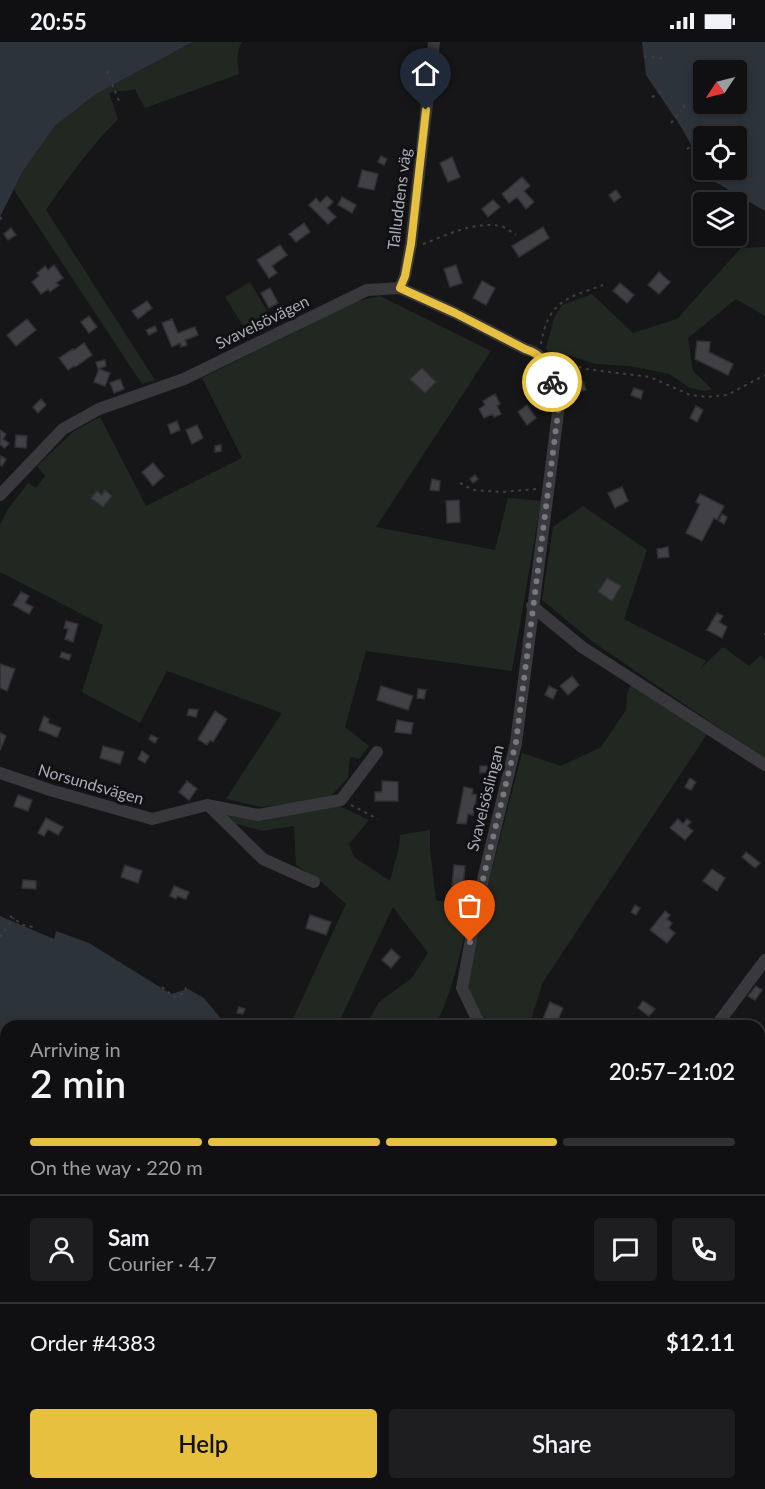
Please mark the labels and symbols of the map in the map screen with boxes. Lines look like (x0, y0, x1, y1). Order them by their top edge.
pin (400, 48, 451, 110)
north arrow (693, 60, 747, 114)
street label: Talluddens väg (383, 147, 414, 251)
street label: Svavelsövägen (212, 291, 312, 352)
courier (522, 352, 582, 412)
street label: Svavelsöslingan (462, 743, 507, 853)
street label: Norsundsvägen (36, 759, 146, 808)
pin (444, 880, 495, 942)

